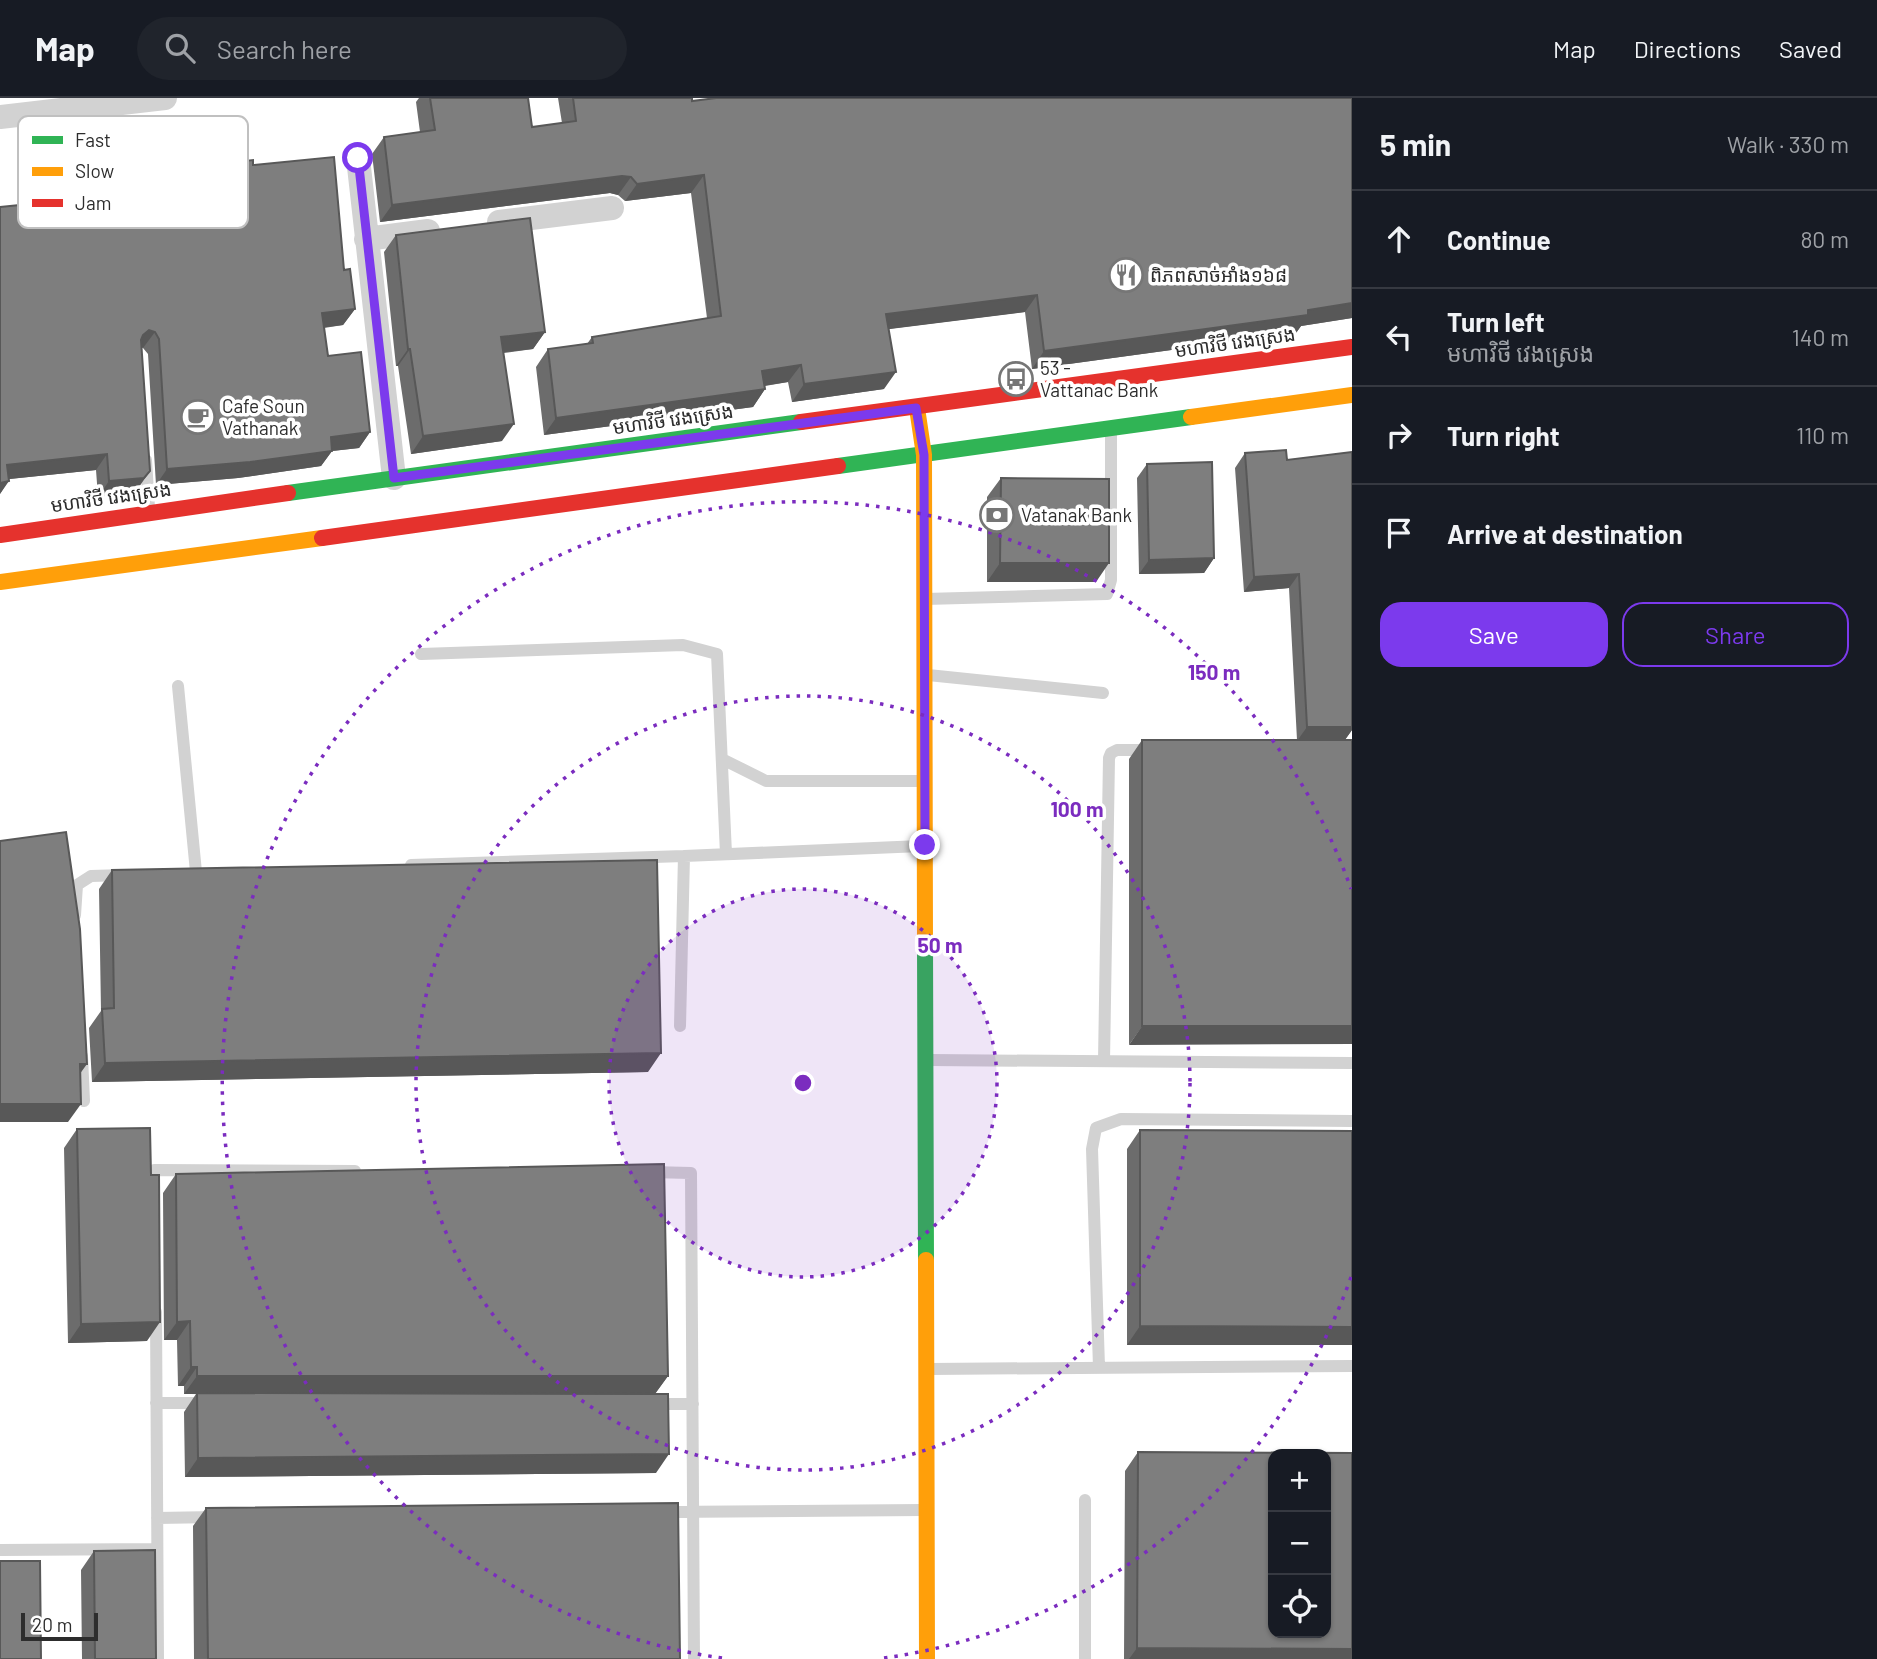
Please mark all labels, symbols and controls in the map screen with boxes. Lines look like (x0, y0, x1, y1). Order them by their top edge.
search box (137, 17, 627, 80)
text: Map (35, 28, 95, 68)
icon: search (161, 29, 199, 67)
text: Search here (217, 33, 352, 64)
text: Map (1553, 34, 1596, 63)
text: Directions (1634, 34, 1741, 63)
text: Saved (1779, 34, 1842, 63)
legend (18, 116, 248, 228)
text: 5 min (1380, 126, 1451, 162)
text: Fast (75, 128, 111, 151)
text: Walk · 330 m (1727, 130, 1849, 158)
route start (342, 142, 373, 173)
text: Slow (75, 159, 114, 182)
text: Jam (75, 191, 111, 214)
icon: ahead (1380, 220, 1418, 258)
text: Continue (1447, 224, 1551, 255)
text: 80 m (1800, 225, 1849, 253)
restaurant icon: ពិភពសាច់អាំង១៦៨ (1107, 256, 1145, 294)
place label: ពិភពសាច់អាំង១៦៨ (1150, 263, 1287, 286)
text: Turn left (1447, 306, 1545, 337)
icon: left (1380, 318, 1418, 356)
street label: មហាវិថី វេងស្រេង (1173, 322, 1297, 362)
text: 140 m (1792, 323, 1849, 351)
text: មហាវិថី វេងស្រេង (1447, 339, 1594, 367)
place label: 53 - Vattanac Bank (1040, 356, 1158, 401)
bus stop icon: 53 - Vattanac Bank (997, 360, 1035, 398)
place label: Cafe Soun Vathanak (222, 394, 305, 439)
cafe icon: Cafe Soun Vathanak (179, 398, 217, 436)
street label: មហាវិថី វេងស្រេង (611, 399, 735, 439)
icon: right (1380, 416, 1418, 454)
text: Turn right (1447, 420, 1560, 451)
text: 110 m (1796, 421, 1849, 449)
street label: មហាវិថី វេងស្រេង (49, 477, 173, 517)
bank icon: Vatanak Bank (978, 496, 1016, 534)
place label: Vatanak Bank (1021, 503, 1132, 526)
icon: arrive (1380, 514, 1418, 552)
text: Arrive at destination (1447, 518, 1683, 549)
button: Save (1380, 602, 1608, 667)
button: Share (1622, 602, 1849, 667)
text: 150 m (1188, 659, 1240, 684)
text: 100 m (1050, 796, 1104, 821)
route end (909, 829, 940, 860)
text: 50 m (917, 932, 963, 957)
centre of rings (791, 1071, 815, 1095)
map controls (1268, 1449, 1331, 1638)
button: + (1268, 1449, 1331, 1512)
button: − (1268, 1512, 1331, 1575)
button: locate (1268, 1575, 1331, 1638)
scale bar (21, 1610, 98, 1642)
text: 20 m (32, 1613, 72, 1636)

